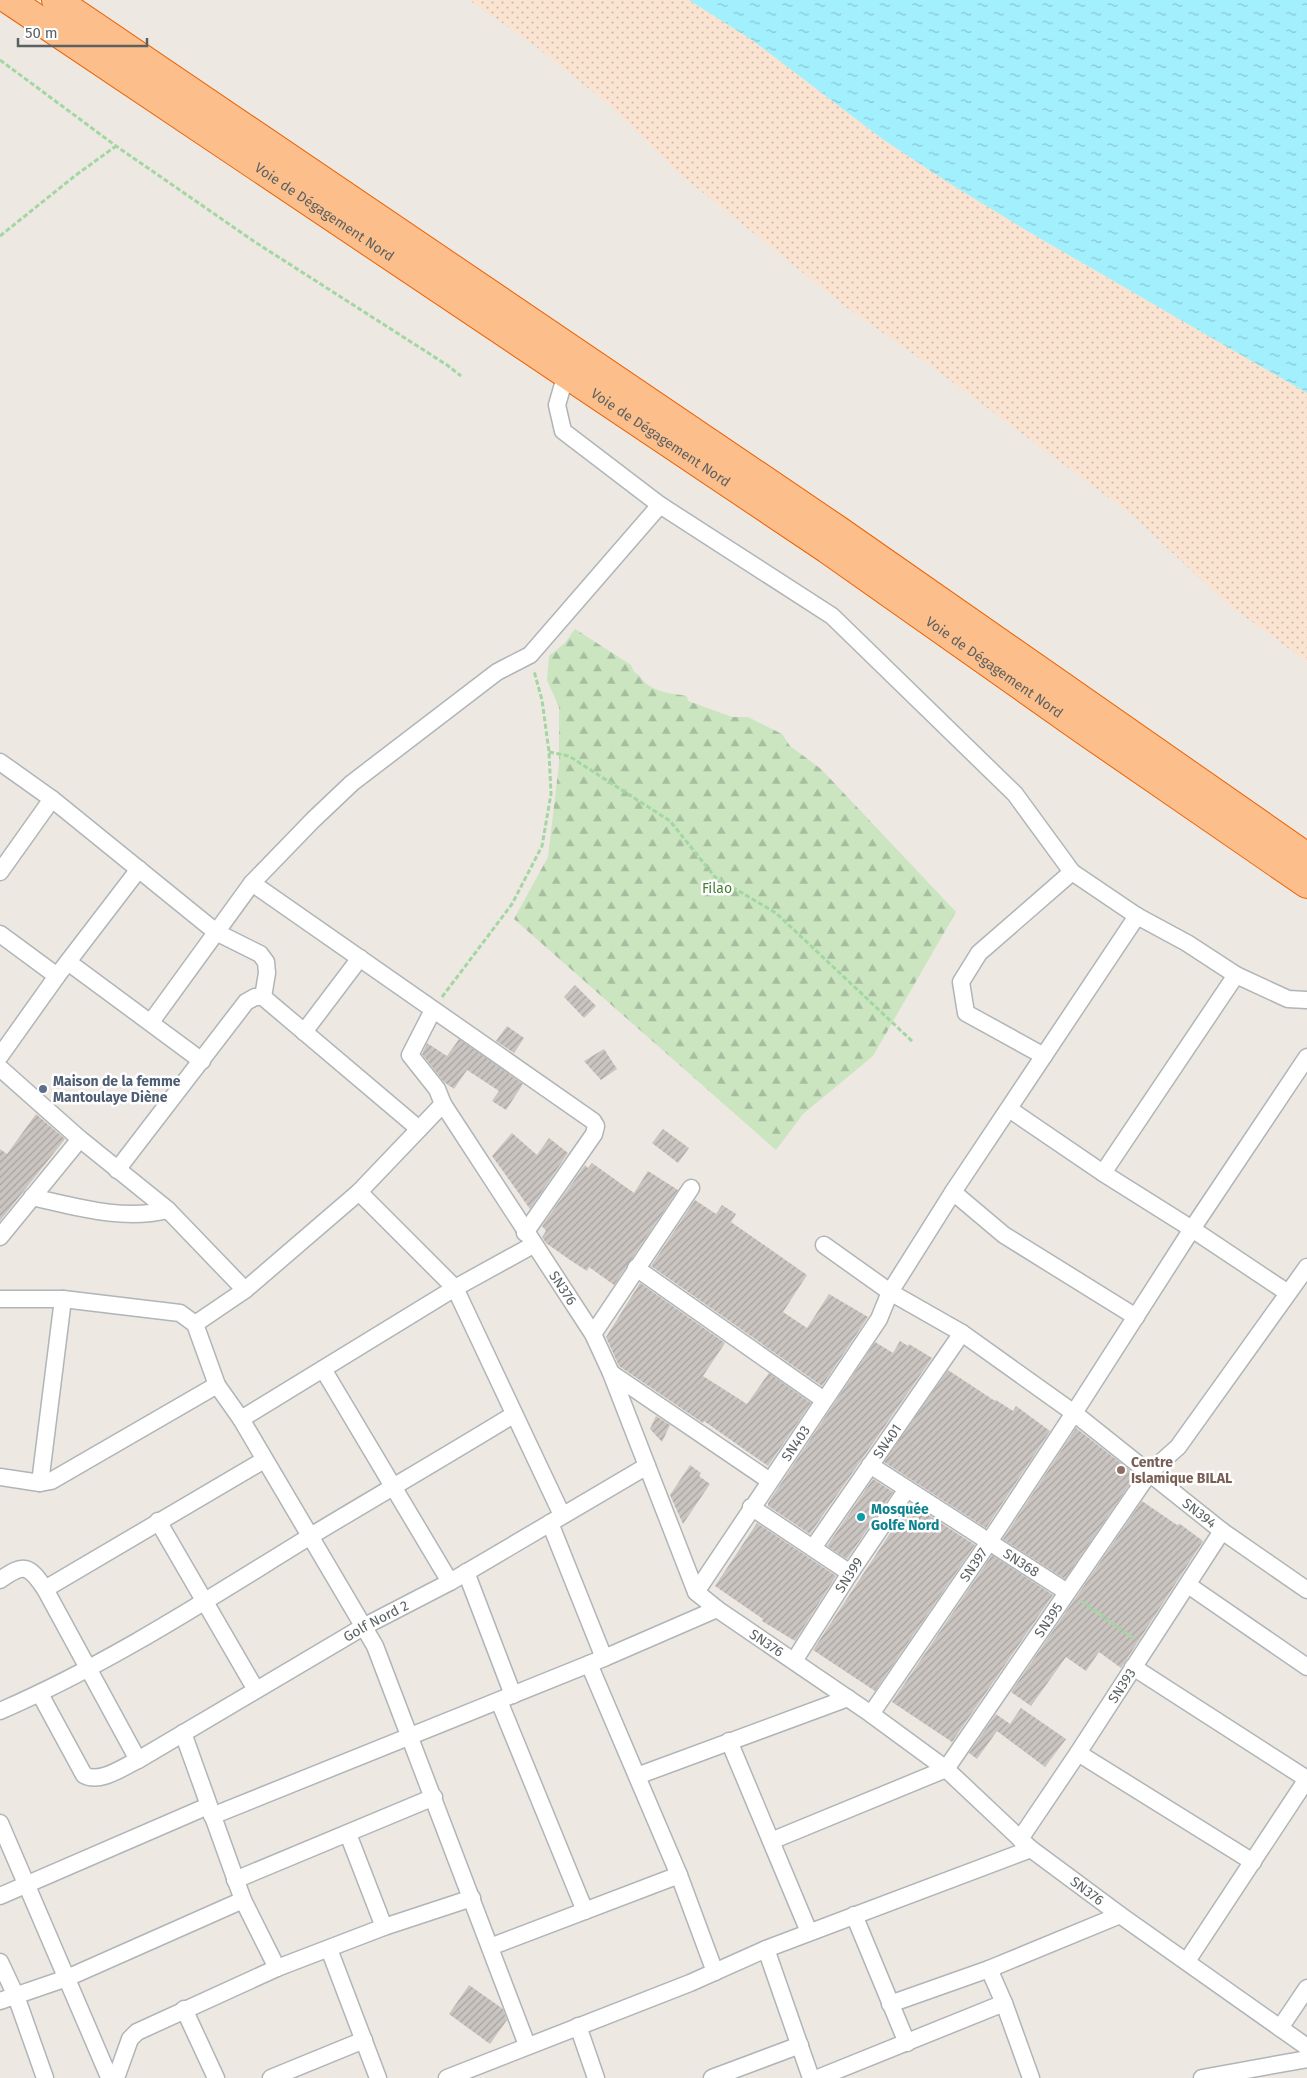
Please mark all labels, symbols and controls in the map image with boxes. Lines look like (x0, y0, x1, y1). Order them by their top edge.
scale bar (18, 15, 146, 47)
text: 50 m (25, 24, 58, 42)
street label: Voie de Dégagement Nord (251, 159, 397, 265)
street label: Voie de Dégagement Nord (588, 385, 733, 491)
street label: Voie de Dégagement Nord (922, 613, 1066, 722)
park label: Filao (702, 880, 732, 897)
place label: Maison de la femme Mantoulaye Diène (53, 1073, 181, 1106)
marker: Maison de la femme Mantoulaye Diène (37, 1083, 49, 1095)
street label: SN376 (545, 1268, 580, 1309)
street label: SN401 (870, 1421, 905, 1462)
street label: SN403 (778, 1423, 814, 1465)
place label: Centre Islamique BILAL (1131, 1454, 1232, 1487)
marker: Centre Islamique BILAL (1115, 1464, 1127, 1476)
street label: SN394 (1179, 1495, 1220, 1532)
place label: Mosquée Golfe Nord (871, 1501, 939, 1534)
marker: Mosquée Golfe Nord (855, 1511, 867, 1523)
street label: SN397 (956, 1545, 991, 1585)
street label: SN368 (1000, 1545, 1042, 1581)
street label: SN399 (832, 1554, 867, 1596)
street label: Golf Nord 2 (341, 1597, 412, 1646)
street label: SN395 (1031, 1600, 1067, 1641)
street label: SN376 (746, 1626, 787, 1661)
street label: SN393 (1105, 1665, 1140, 1707)
street label: SN376 (1067, 1873, 1107, 1909)

